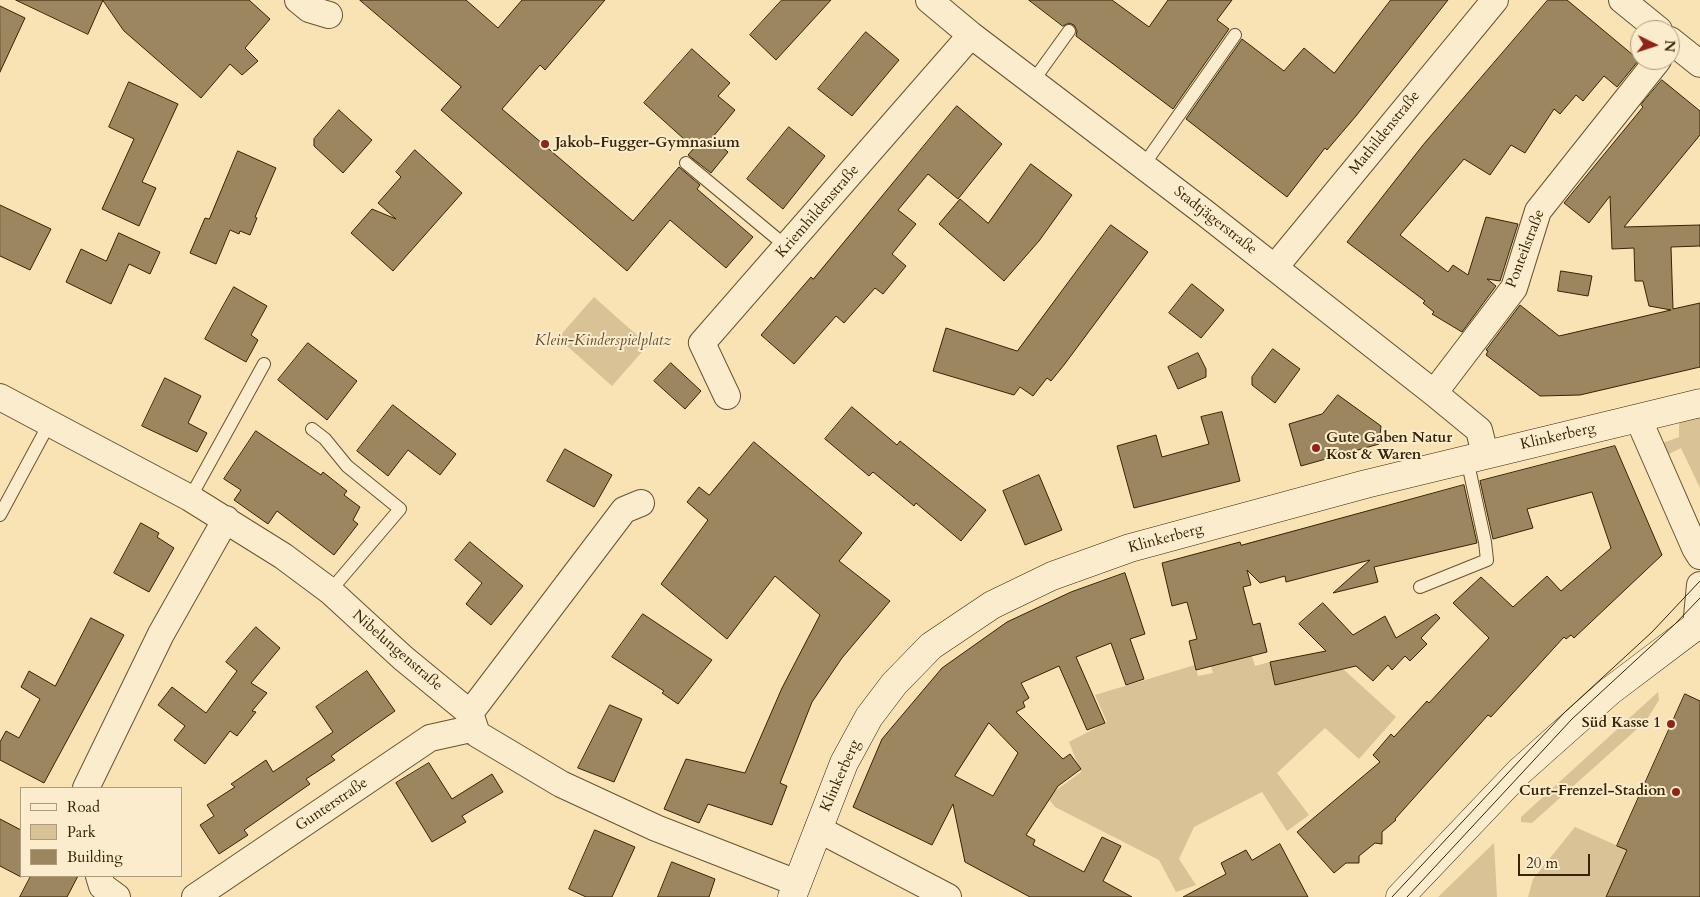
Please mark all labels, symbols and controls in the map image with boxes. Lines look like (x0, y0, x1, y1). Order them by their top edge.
north arrow (1630, 20, 1680, 70)
text: N (1660, 39, 1679, 53)
street label: Mathildenstraße (1346, 88, 1424, 178)
place label: Jakob-Fugger-Gymnasium (555, 135, 740, 153)
marker: Jakob-Fugger-Gymnasium (539, 138, 551, 150)
street label: Kriemhildenstraße (773, 162, 863, 262)
street label: Stadtjägerstraße (1170, 183, 1260, 259)
street label: Ponteilstraße (1503, 207, 1549, 291)
park label: Klein-Kinderspielplatz (535, 333, 671, 351)
street label: Klinkerberg (1519, 420, 1597, 454)
place label: Gute Gaben Natur Kost & Waren (1326, 430, 1452, 465)
marker: Gute Gaben Natur Kost & Waren (1310, 442, 1322, 454)
street label: Klinkerberg (1127, 520, 1205, 558)
street label: Nibelungenstraße (348, 607, 446, 695)
place label: Süd Kasse 1 (1582, 715, 1661, 733)
marker: Süd Kasse 1 (1665, 718, 1677, 730)
street label: Klinkerberg (817, 737, 865, 815)
street label: Gunterstraße (293, 774, 371, 836)
place label: Curt-Frenzel-Stadion (1519, 783, 1666, 801)
marker: Curt-Frenzel-Stadion (1670, 786, 1682, 798)
legend (20, 787, 182, 877)
text: Road (67, 797, 100, 817)
text: Park (67, 822, 96, 842)
scale bar (1520, 844, 1592, 876)
text: Building (67, 847, 123, 867)
text: 20 m (1526, 853, 1558, 873)

